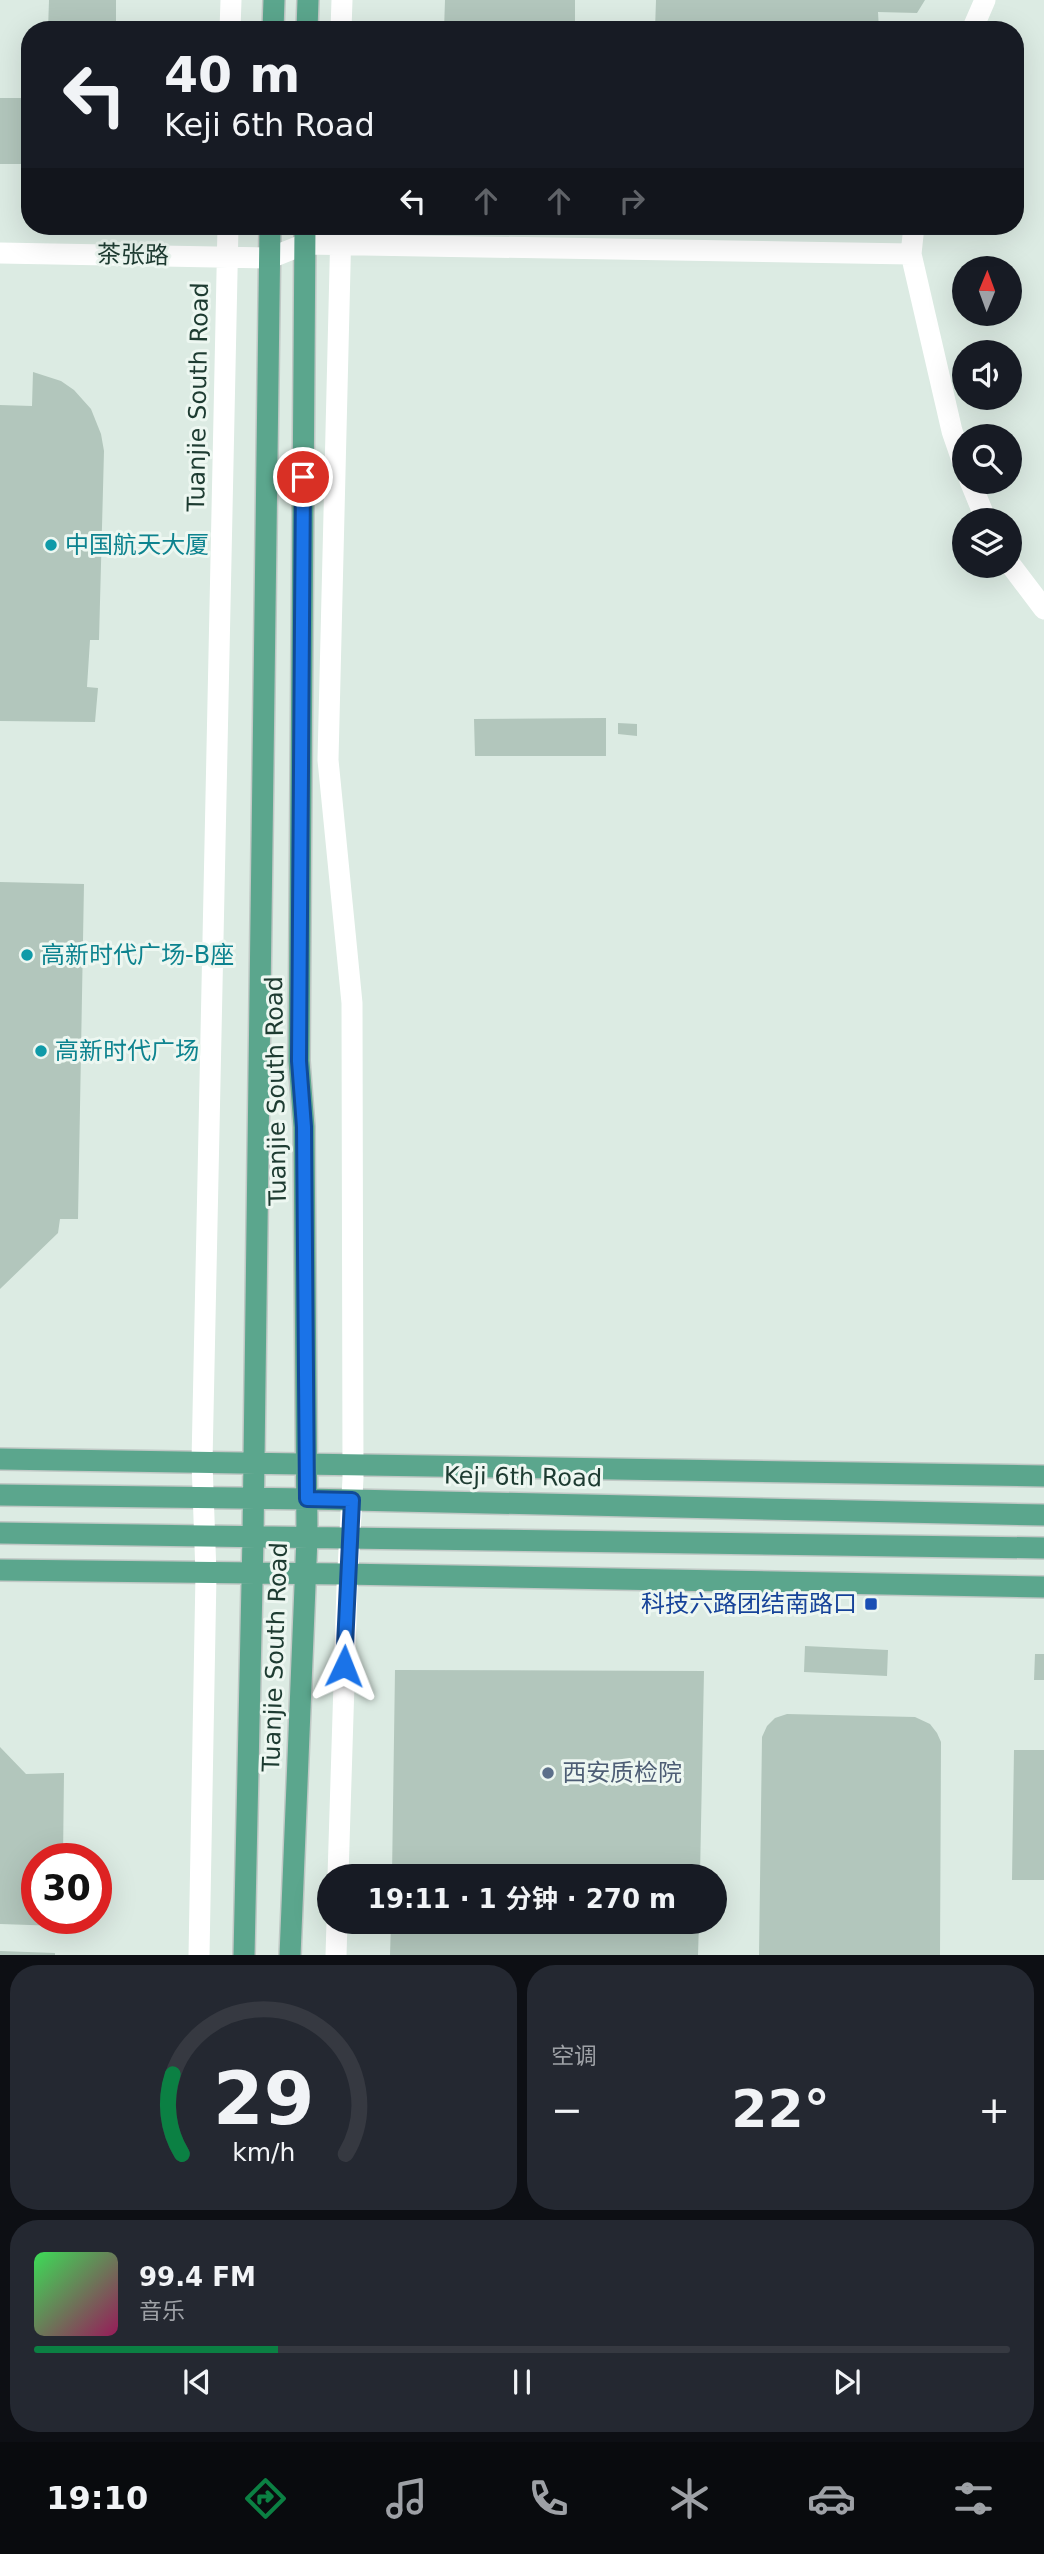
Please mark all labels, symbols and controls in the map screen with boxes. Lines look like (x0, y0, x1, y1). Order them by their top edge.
text: 40 m (164, 47, 300, 104)
icon: left (49, 49, 140, 140)
text: Keji 6th Road (164, 106, 375, 144)
icon: left (394, 182, 432, 220)
icon: ahead (467, 182, 505, 220)
icon: ahead (540, 182, 578, 220)
icon: right (613, 182, 651, 220)
street label: 茶张路 (97, 240, 169, 270)
north arrow (952, 256, 1022, 326)
map controls (952, 256, 1022, 578)
street label: Tuanjie South Road (182, 282, 214, 513)
button: sound (952, 340, 1022, 410)
button: search (952, 424, 1022, 494)
pin (273, 447, 333, 507)
icon: arrive (284, 458, 322, 496)
button: layers (952, 508, 1022, 578)
place label: 中国航天大厦 (65, 531, 209, 559)
marker: 中国航天大厦 (43, 537, 59, 553)
place label: 高新时代广场-B座 (41, 941, 234, 969)
marker: 高新时代广场-B座 (19, 947, 35, 963)
street label: Tuanjie South Road (260, 976, 292, 1207)
place label: 高新时代广场 (55, 1037, 199, 1065)
marker: 高新时代广场 (33, 1043, 49, 1059)
street label: Keji 6th Road (444, 1462, 602, 1492)
street label: Tuanjie South Road (257, 1542, 293, 1773)
place label: 科技六路团结南路口 (641, 1590, 857, 1618)
marker: 科技六路团结南路口 (863, 1596, 879, 1612)
position arrow (307, 1629, 381, 1703)
place label: 西安质检院 (562, 1759, 682, 1787)
marker: 西安质检院 (540, 1765, 556, 1781)
speed limit sign: 30 (21, 1843, 112, 1934)
text: 19:11 · 1 分钟 · 270 m (368, 1884, 676, 1914)
text: 空调 (551, 2043, 597, 2069)
text: 29 (213, 2056, 314, 2141)
text: 22° (731, 2079, 830, 2139)
text: − (551, 2088, 583, 2132)
text: + (978, 2088, 1010, 2132)
text: km/h (232, 2137, 295, 2166)
text: 99.4 FM (139, 2262, 256, 2292)
text: 音乐 (139, 2298, 185, 2324)
icon: previous (178, 2363, 216, 2401)
icon: pause (503, 2363, 541, 2401)
icon: next (828, 2363, 866, 2401)
icon: directions (241, 2474, 290, 2523)
icon: music (382, 2474, 431, 2523)
icon: phone (524, 2474, 573, 2523)
icon: climate (665, 2474, 714, 2523)
icon: car (807, 2474, 856, 2523)
icon: filters (949, 2474, 998, 2523)
text: 19:10 (46, 2479, 148, 2517)

